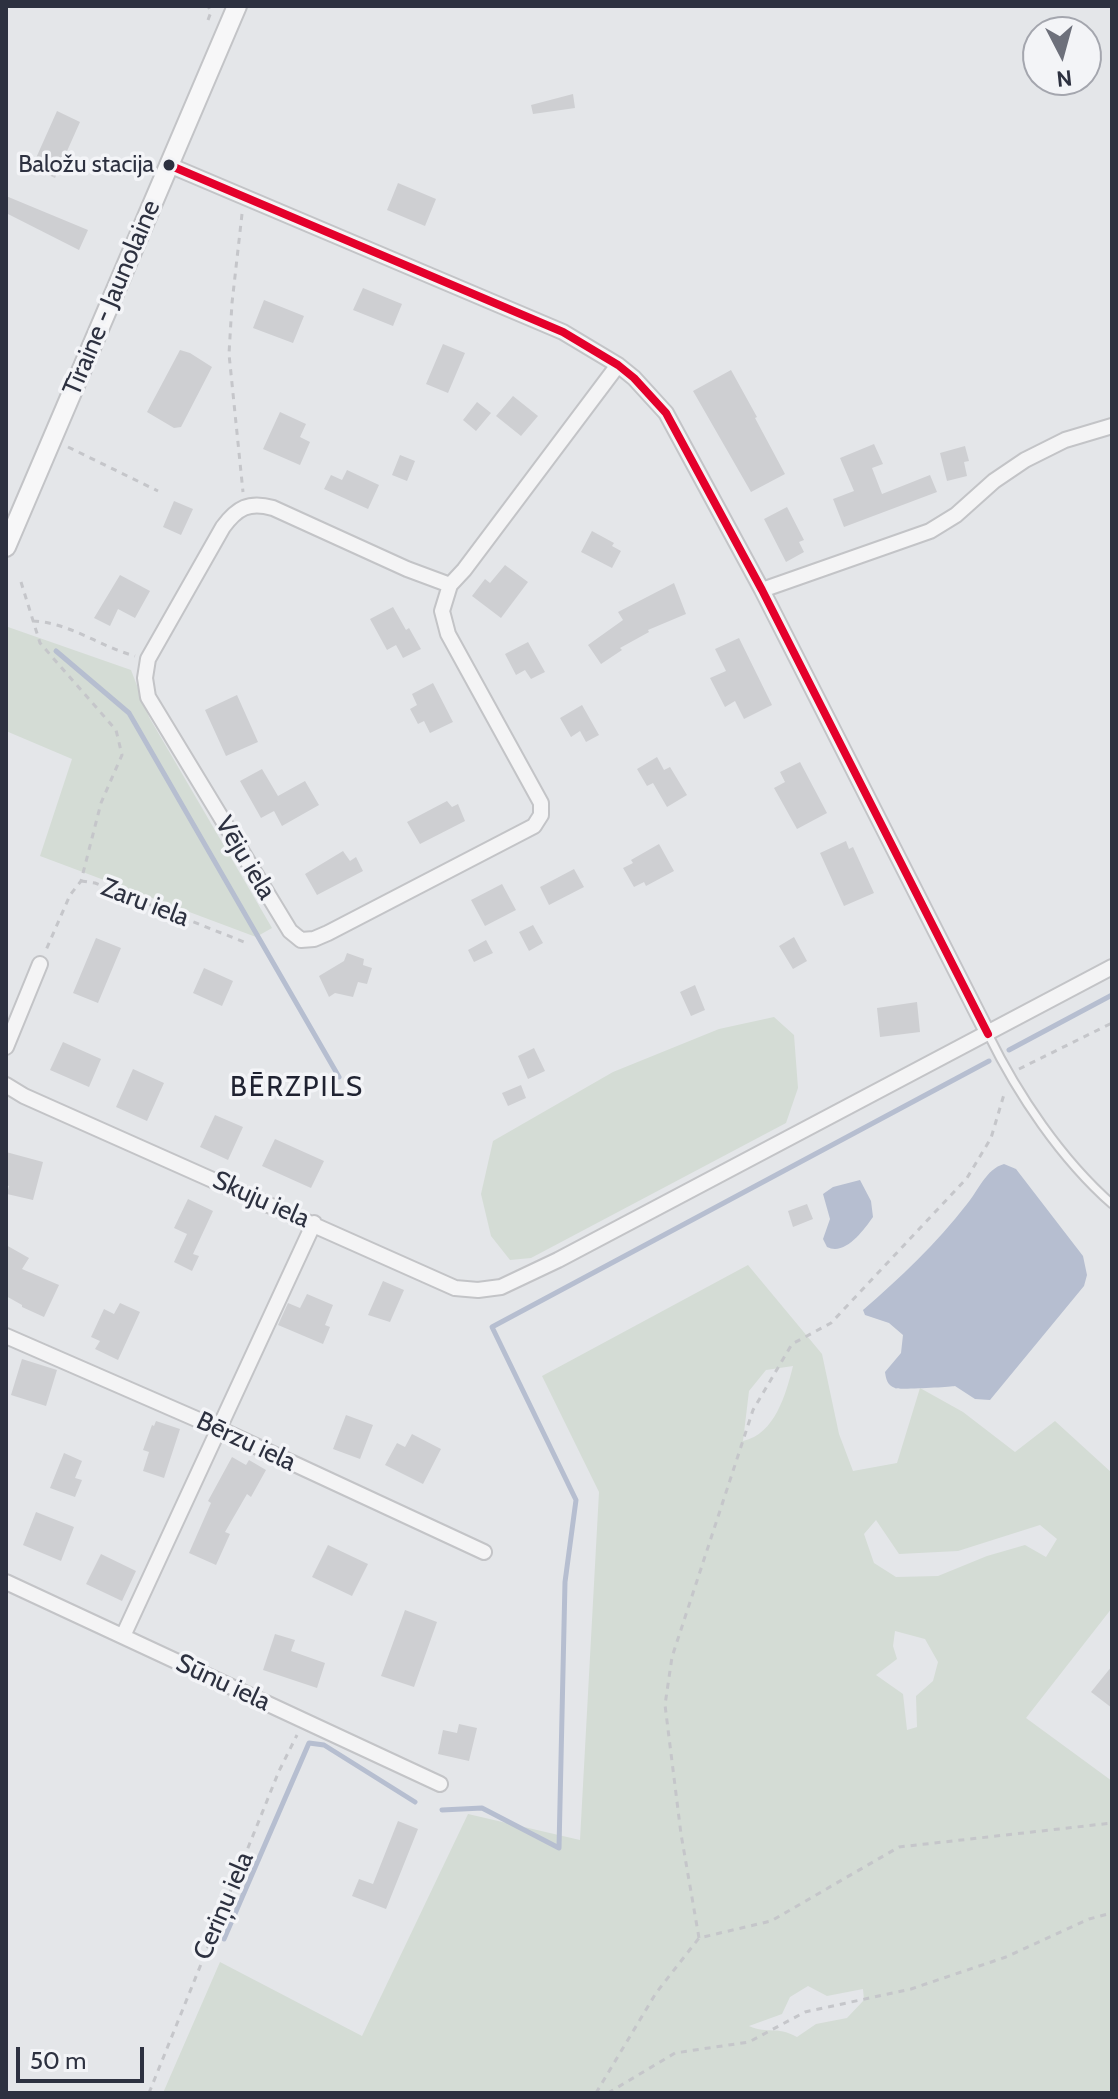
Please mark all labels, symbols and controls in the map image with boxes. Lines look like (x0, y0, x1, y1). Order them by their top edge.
north arrow (1022, 16, 1102, 96)
text: N (1055, 64, 1074, 93)
place label: Baložu stacija (18, 151, 154, 179)
marker: Baložu stacija (161, 157, 177, 173)
street label: Tīraine - Jaunolaine (57, 196, 167, 400)
street label: Vēju iela (208, 811, 282, 905)
street label: Zaru iela (97, 872, 193, 934)
district label: BĒRZPILS (230, 1071, 364, 1105)
street label: Skuju iela (208, 1165, 314, 1235)
street label: Bērzu iela (191, 1405, 301, 1479)
street label: Sūnu iela (171, 1648, 275, 1718)
street label: Ceriņu iela (187, 1847, 261, 1965)
scale bar (20, 2031, 148, 2081)
text: 50 m (30, 2046, 86, 2075)

